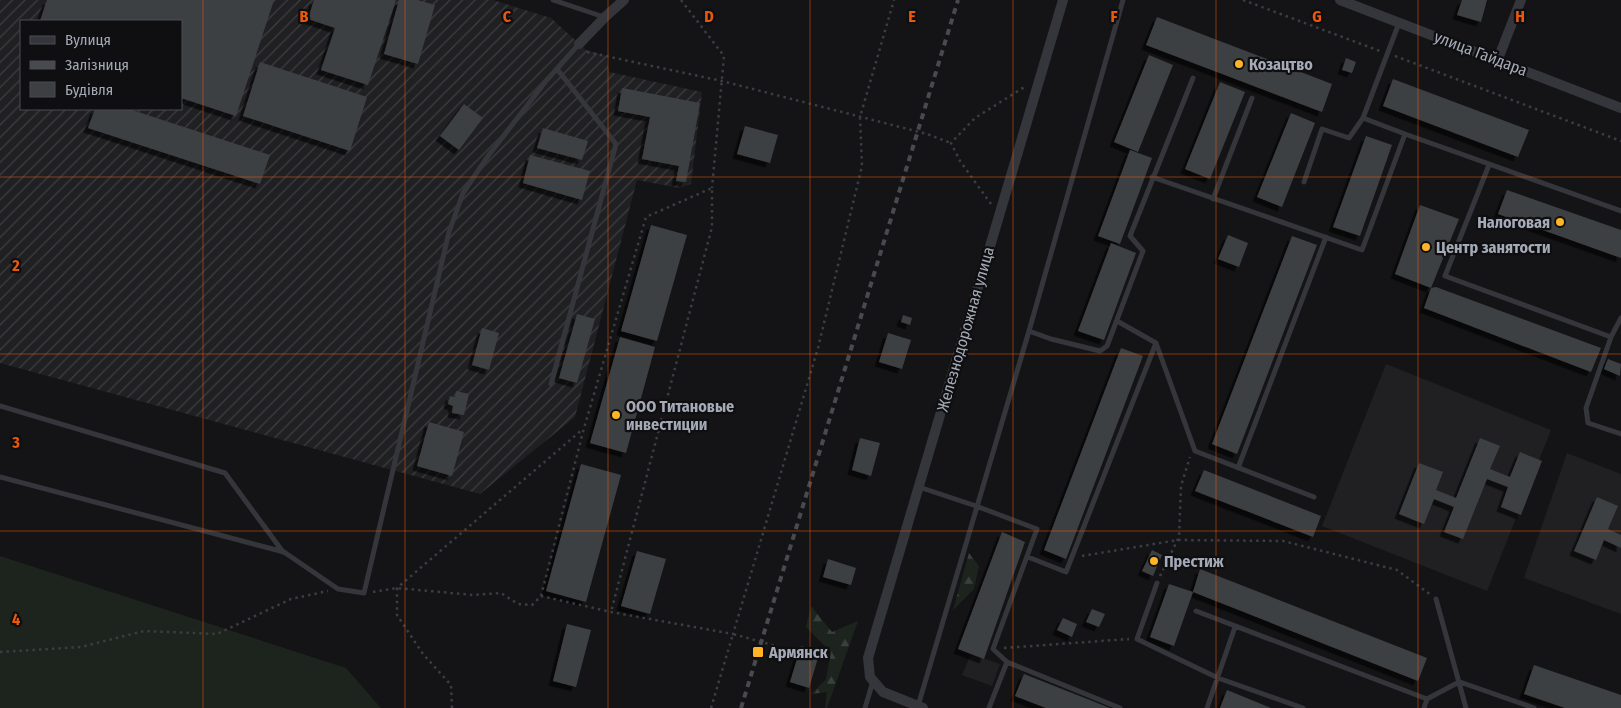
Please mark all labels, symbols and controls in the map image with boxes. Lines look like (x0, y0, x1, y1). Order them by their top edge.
text: B (300, 7, 309, 26)
text: C (503, 7, 512, 26)
text: D (704, 7, 714, 26)
text: E (908, 7, 916, 26)
text: F (1110, 7, 1118, 26)
text: G (1312, 7, 1322, 26)
text: H (1515, 7, 1525, 26)
legend (20, 20, 182, 110)
street label: улица Гайдара (1432, 27, 1530, 80)
text: Вулиця (65, 31, 111, 49)
place label: Козацтво (1249, 55, 1313, 74)
text: Залізниця (65, 56, 129, 74)
marker: Козацтво (1233, 58, 1245, 70)
text: Будівля (65, 81, 113, 99)
place label: Налоговая (1477, 213, 1550, 232)
marker: Налоговая (1554, 216, 1566, 228)
place label: Центр занятости (1436, 238, 1551, 257)
marker: Центр занятости (1420, 241, 1432, 253)
street label: Железнодорожная улица (933, 244, 998, 414)
text: 2 (11, 256, 20, 275)
place label: ООО Титановые инвестиции (626, 397, 734, 434)
marker: ООО Титановые инвестиции (610, 409, 622, 421)
text: 3 (11, 433, 20, 452)
place label: Престиж (1164, 552, 1224, 571)
marker: Престиж (1148, 555, 1160, 567)
text: 4 (12, 610, 20, 629)
place label: Армянск (768, 643, 829, 662)
marker: Армянск (751, 645, 765, 659)

